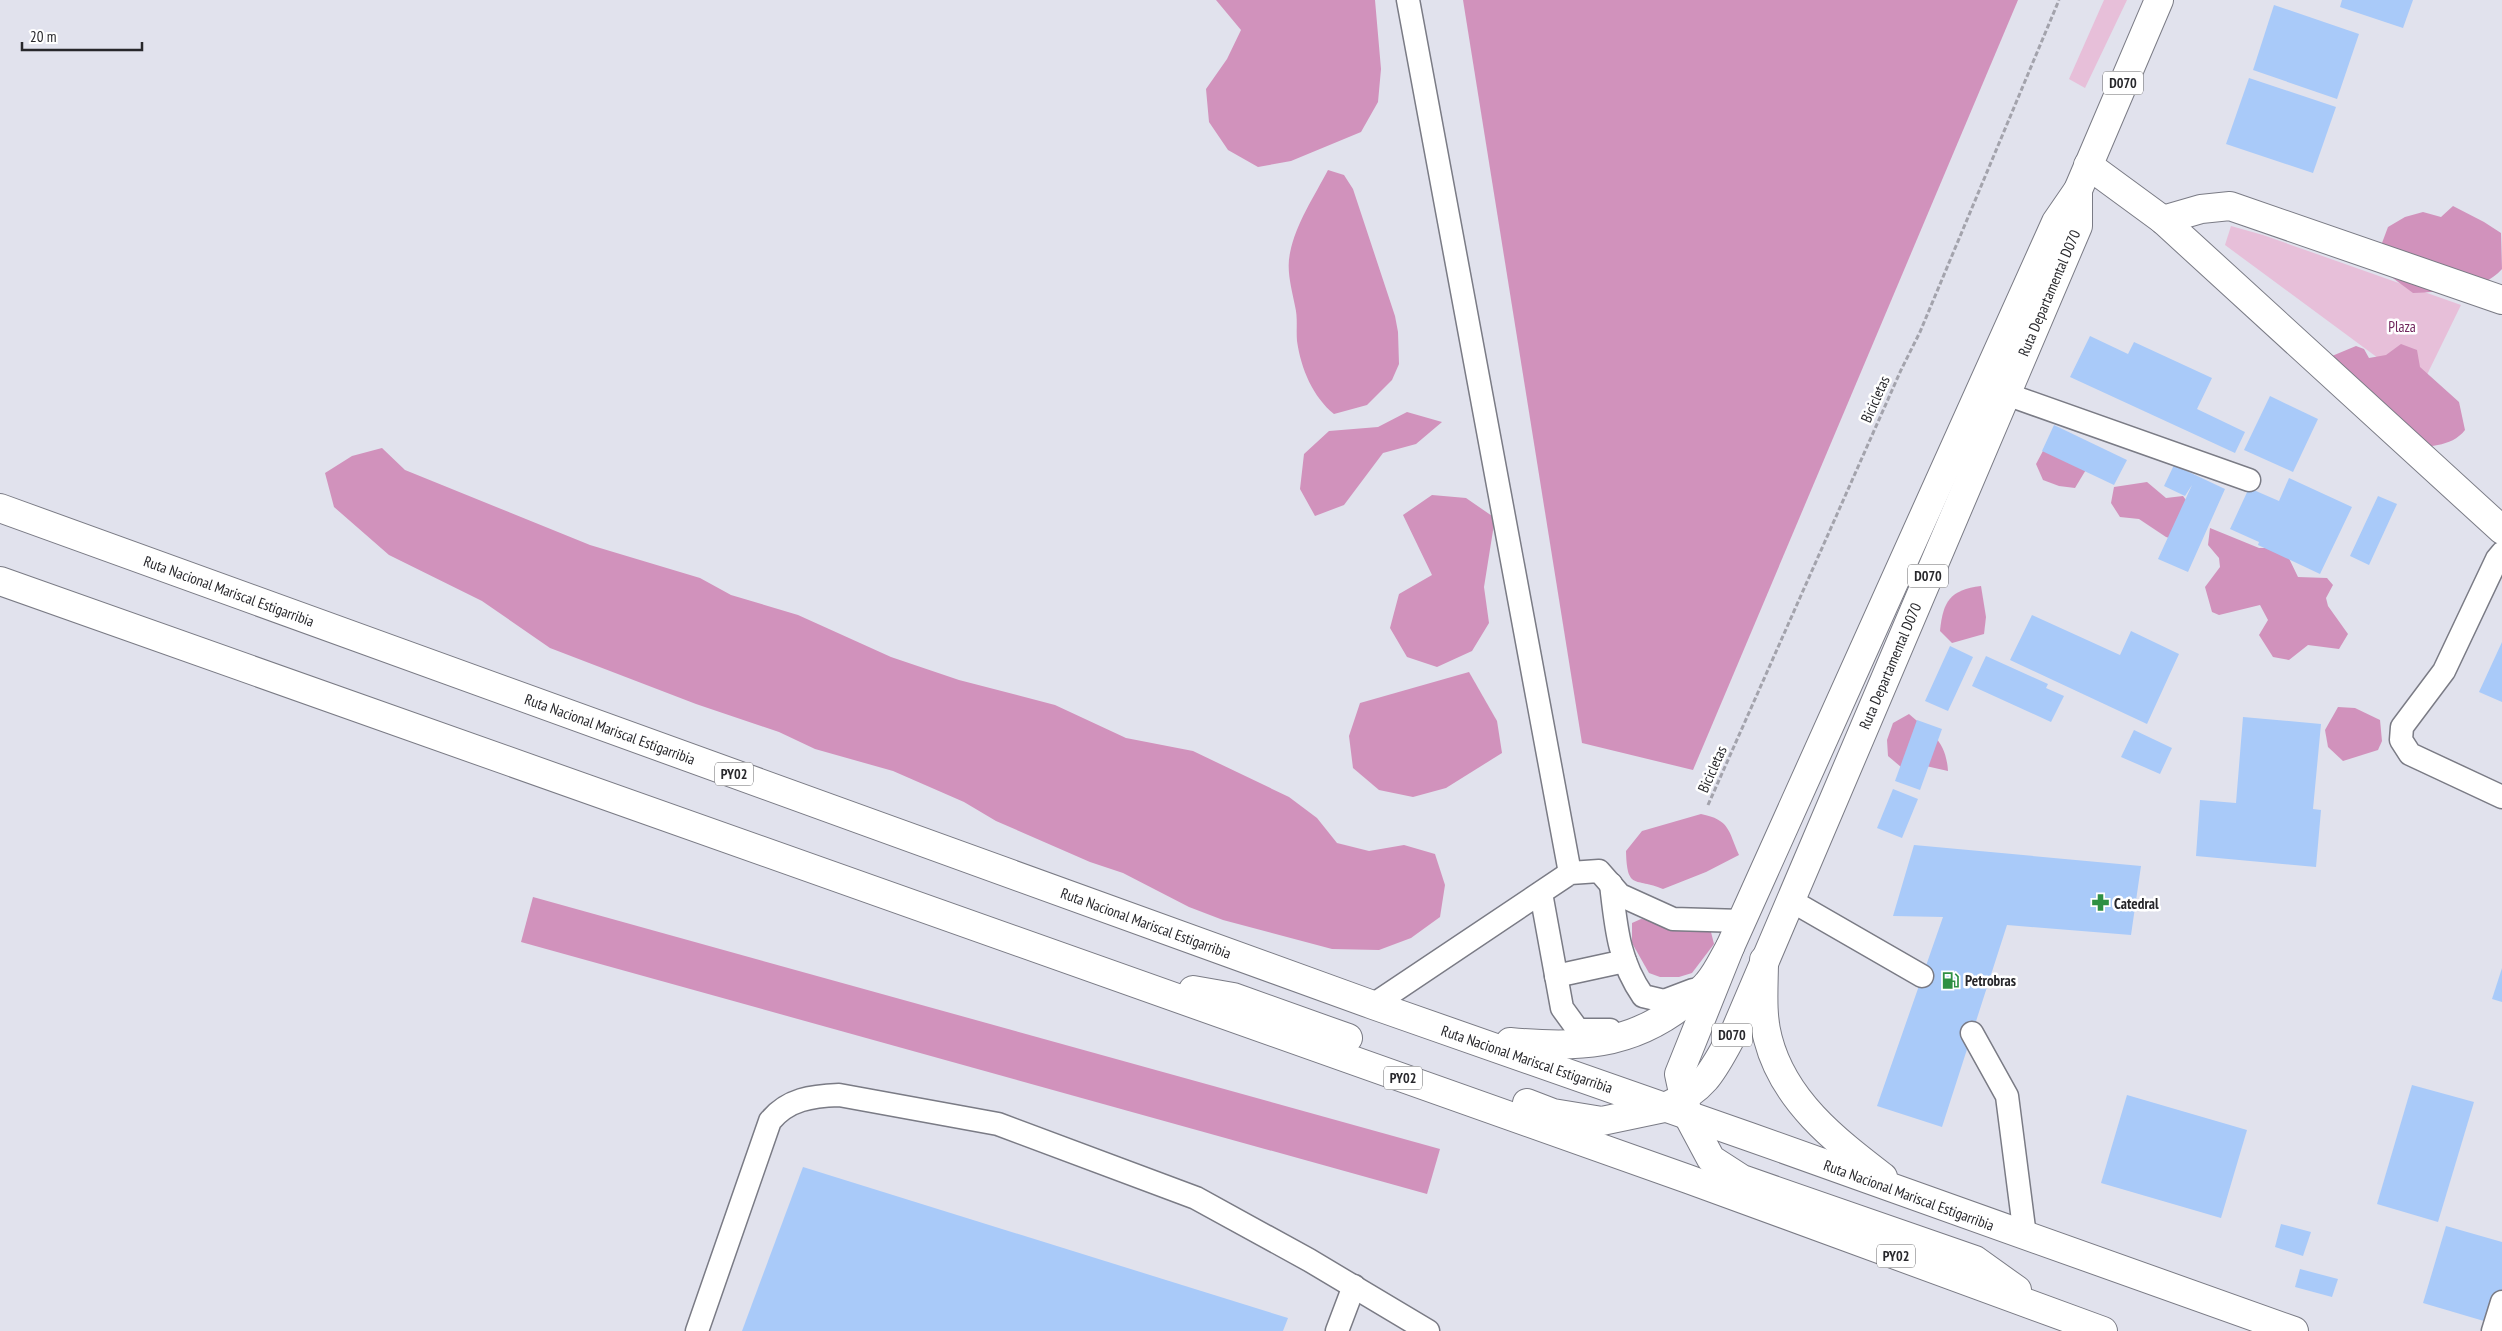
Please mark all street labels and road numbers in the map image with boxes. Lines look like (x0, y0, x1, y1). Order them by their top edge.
road number: D070 (2103, 72, 2143, 95)
street label: Ruta Departamental D070 (2014, 227, 2084, 359)
street label: Bicicletas (1856, 373, 1894, 425)
street label: Ruta Nacional Mariscal Estigarribia (141, 551, 317, 631)
road number: D070 (1908, 564, 1948, 588)
street label: Ruta Departamental D070 (1855, 600, 1925, 732)
street label: Ruta Nacional Mariscal Estigarribia (522, 689, 698, 769)
street label: Bicicletas (1693, 743, 1731, 795)
road number: PY02 (715, 762, 753, 786)
street label: Ruta Nacional Mariscal Estigarribia (1058, 883, 1234, 963)
street label: Ruta Nacional Mariscal Estigarribia (1439, 1021, 1615, 1097)
road number: D070 (1712, 1024, 1752, 1046)
road number: PY02 (1384, 1066, 1422, 1090)
street label: Ruta Nacional Mariscal Estigarribia (1821, 1155, 1997, 1235)
road number: PY02 (1877, 1244, 1915, 1268)

